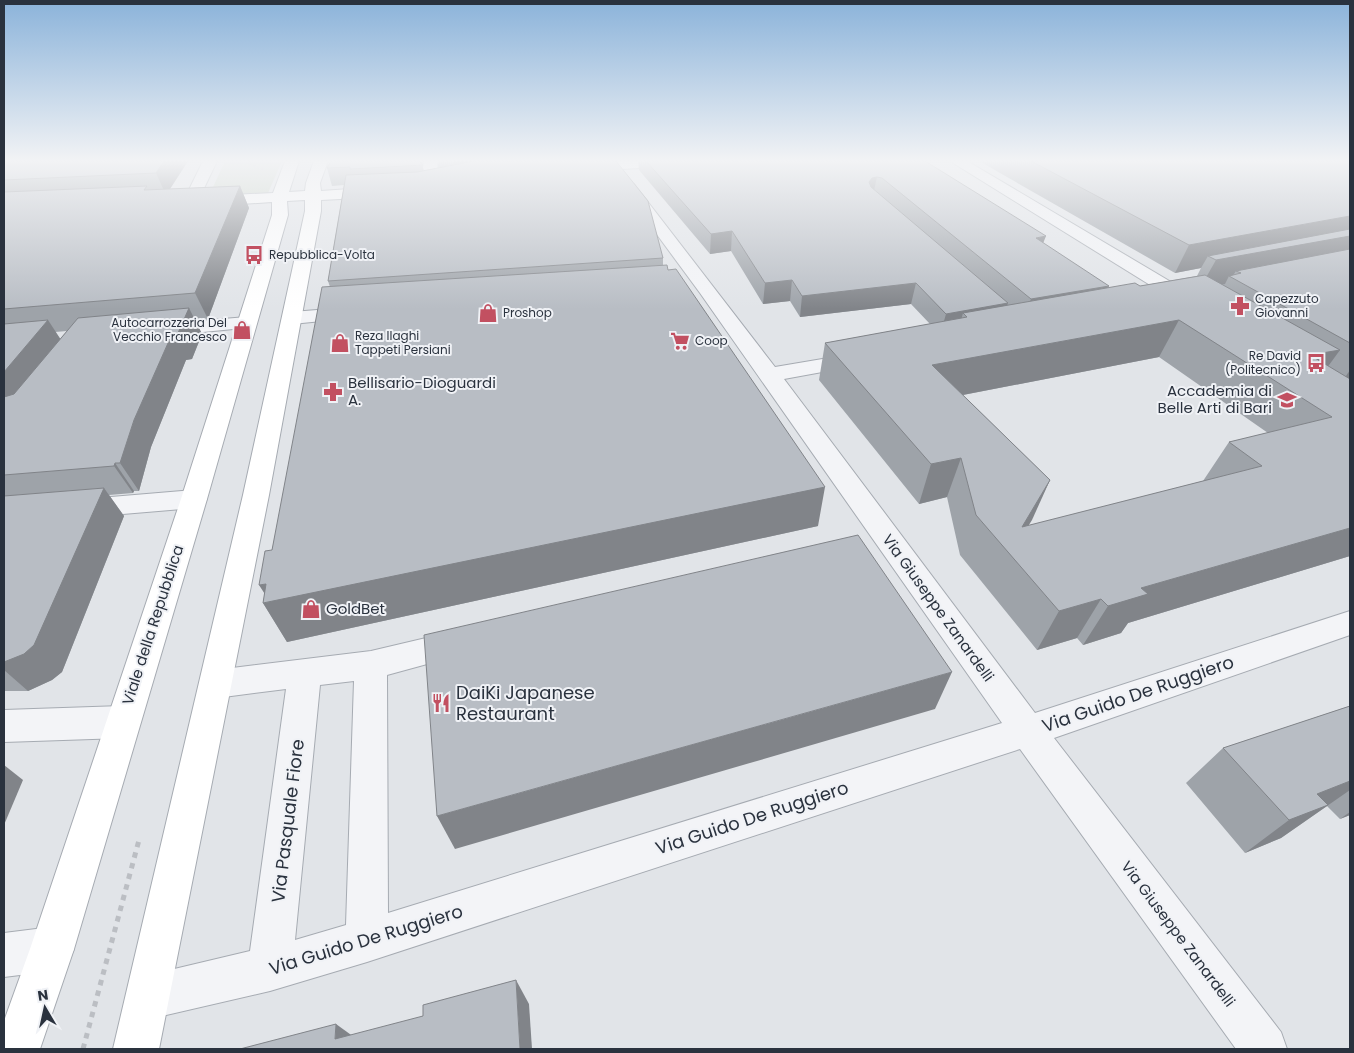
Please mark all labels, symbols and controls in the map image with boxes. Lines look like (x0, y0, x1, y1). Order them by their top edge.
bus stop icon: Repubblica-Volta (243, 244, 265, 266)
place label: Repubblica-Volta (269, 246, 375, 263)
place label: Capezzuto Giovanni (1255, 290, 1319, 321)
pharmacy icon: Capezzuto Giovanni (1229, 295, 1251, 317)
shop icon: Proshop (477, 302, 499, 324)
place label: Proshop (503, 304, 552, 321)
place label: Autocarrozzeria Del Vecchio Francesco (111, 314, 227, 345)
shop icon: Autocarrozzeria Del Vecchio Francesco (231, 319, 253, 341)
place label: Reza Ilaghi Tappeti Persiani (355, 327, 451, 358)
supermarket icon: Coop (669, 330, 691, 352)
shop icon: Reza Ilaghi Tappeti Persiani (329, 332, 351, 354)
place label: Coop (695, 332, 728, 349)
place label: Re David (Politecnico) (1225, 347, 1301, 378)
bus stop icon: Re David (Politecnico) (1305, 352, 1327, 374)
place label: Bellisario-Dioguardi A. (348, 372, 496, 410)
place label: Accademia di Belle Arti di Bari (1158, 380, 1272, 418)
pharmacy icon: Bellisario-Dioguardi A. (322, 381, 344, 403)
school or university icon: Accademia di Belle Arti di Bari (1276, 389, 1298, 411)
street label: Via Giuseppe Zanardelli (878, 530, 999, 686)
street label: Viale della Repubblica (117, 542, 188, 708)
shop icon: GoldBet (300, 598, 322, 620)
place label: GoldBet (326, 598, 385, 619)
street label: Via Guido De Ruggiero (1039, 649, 1237, 738)
place label: DaiKi Japanese Restaurant (456, 680, 595, 726)
restaurant icon: DaiKi Japanese Restaurant (430, 692, 452, 714)
street label: Via Pasquale Fiore (265, 738, 310, 904)
street label: Via Guido De Ruggiero (652, 775, 851, 861)
street label: Via Giuseppe Zanardelli (1117, 856, 1240, 1011)
street label: Via Guido De Ruggiero (266, 898, 466, 981)
north arrow (20, 983, 70, 1033)
text: N (36, 984, 50, 1006)

